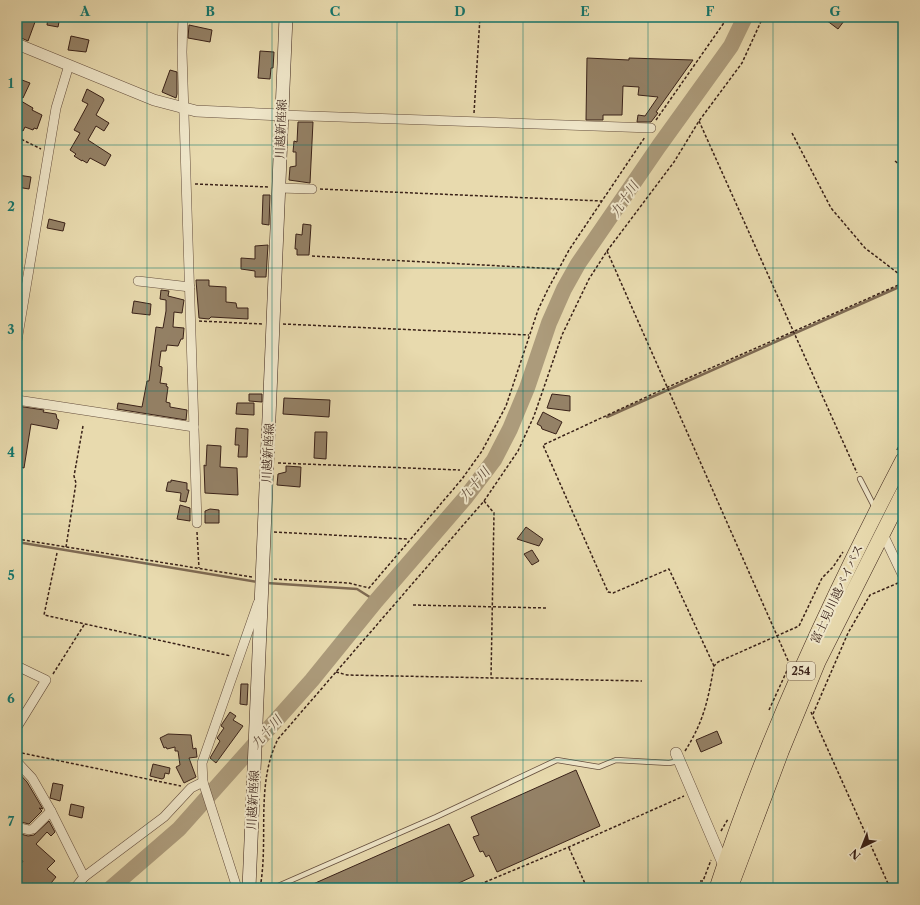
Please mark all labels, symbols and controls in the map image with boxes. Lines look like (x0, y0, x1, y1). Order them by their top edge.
text: A (79, 3, 91, 19)
text: B (205, 3, 215, 19)
text: C (330, 3, 340, 19)
text: D (454, 3, 466, 19)
text: E (580, 3, 590, 19)
text: F (706, 3, 715, 19)
text: G (829, 3, 841, 19)
text: 1 (8, 75, 14, 91)
street label: 川越新座線 (272, 99, 289, 159)
water label: 九十川 (606, 177, 643, 220)
text: 2 (7, 198, 15, 214)
text: 3 (7, 321, 15, 337)
street label: 川越新座線 (258, 423, 277, 483)
text: 4 (7, 444, 15, 460)
water label: 九十川 (455, 462, 494, 504)
street label: 富士見川越バイパス (807, 542, 866, 646)
text: 5 (7, 567, 15, 583)
road number: 254 (787, 662, 815, 680)
text: 6 (7, 690, 15, 706)
water label: 九十川 (247, 711, 286, 752)
street label: 川越新座線 (243, 770, 262, 830)
text: 7 (8, 813, 15, 829)
north arrow (842, 827, 882, 867)
text: N (847, 846, 863, 863)

